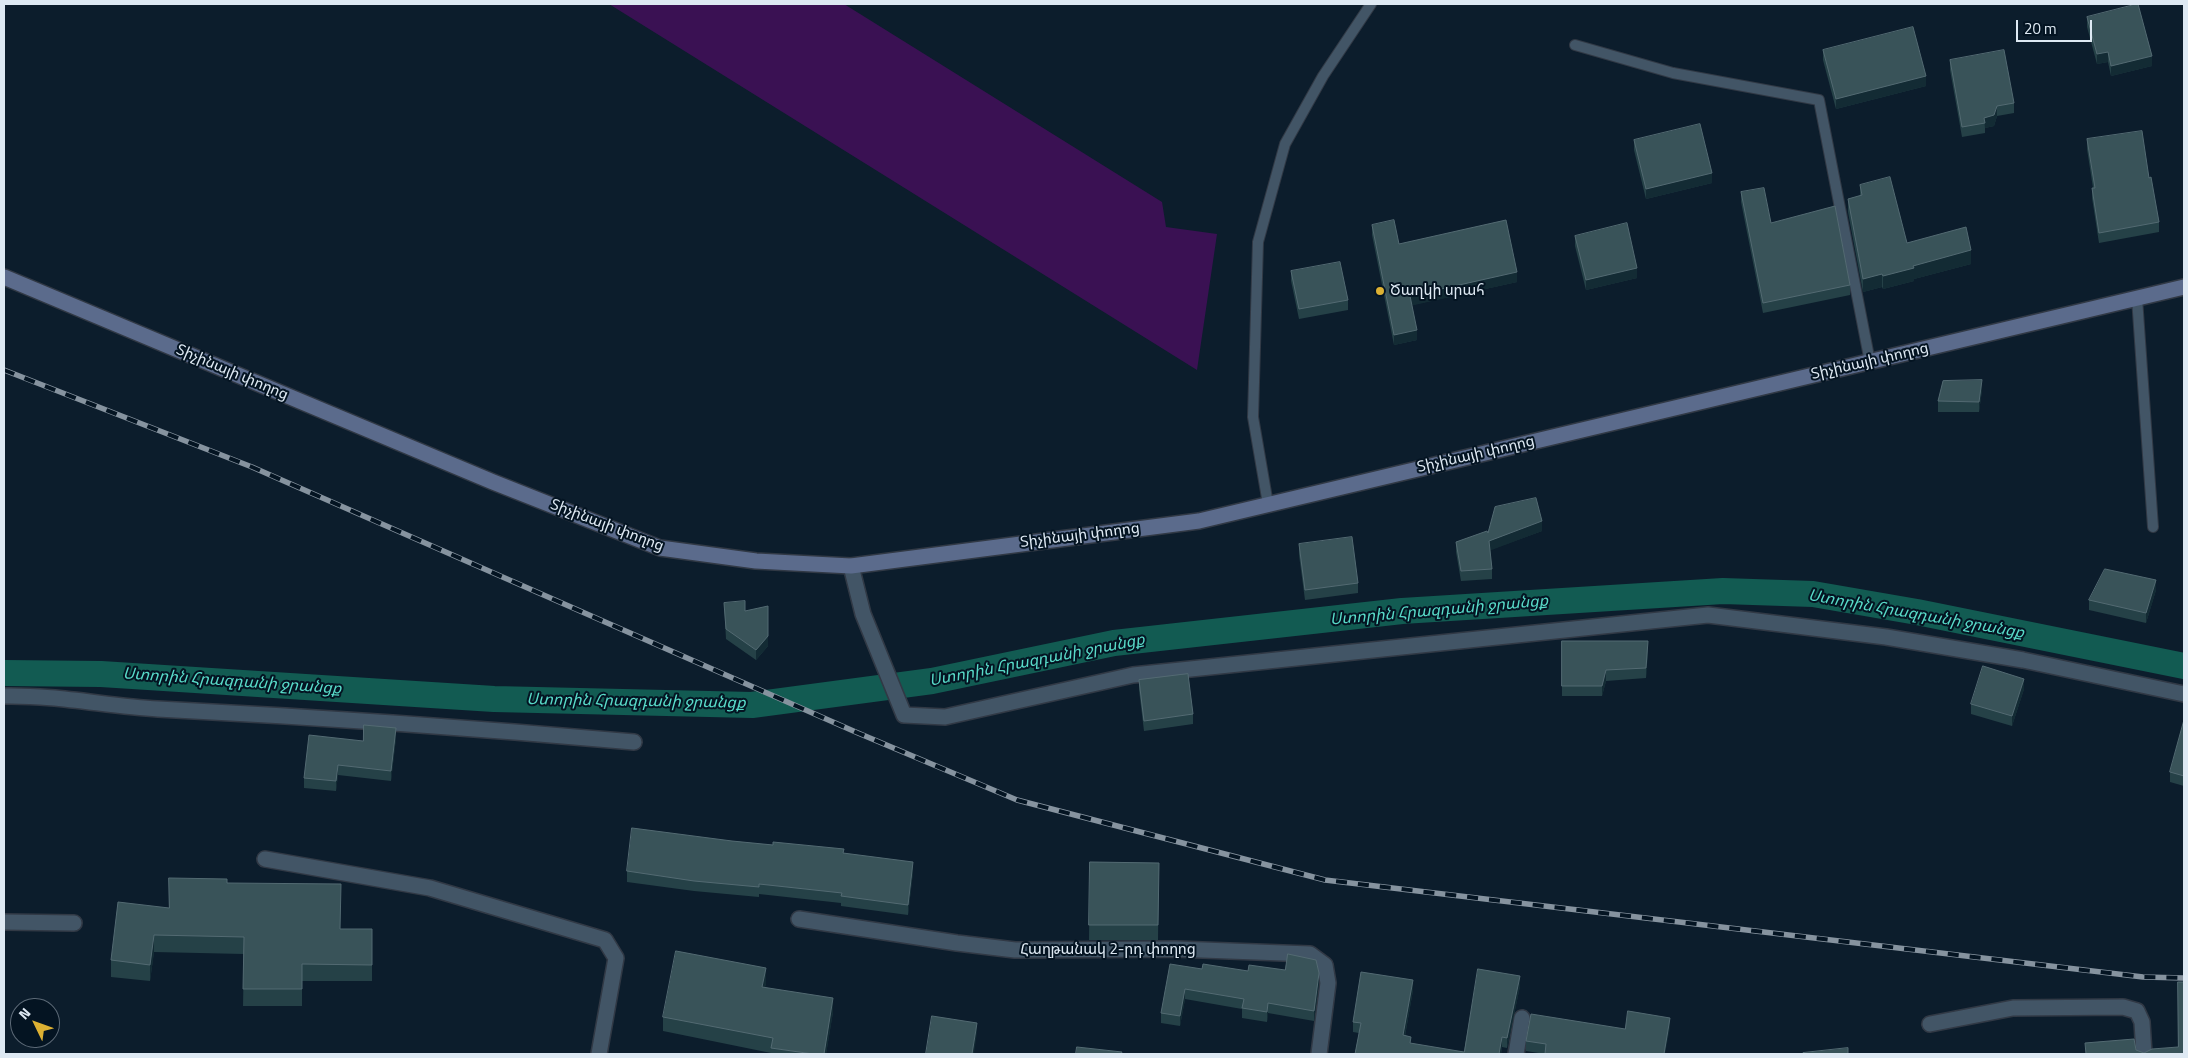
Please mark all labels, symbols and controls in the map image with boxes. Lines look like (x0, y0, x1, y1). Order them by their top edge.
scale bar (2018, 10, 2094, 42)
text: 20 m (2024, 17, 2057, 40)
place label: Ծաղկի սրահ (1390, 282, 1485, 300)
marker: Ծաղկի սրահ (1374, 285, 1386, 297)
street label: Տիչինայի փողոց (1809, 340, 1931, 384)
street label: Տիչինայի փողոց (173, 341, 291, 405)
street label: Տիչինայի փողոց (1415, 433, 1537, 477)
street label: Տիչինայի փողոց (548, 496, 666, 556)
street label: Տիչինայի փողոց (1019, 520, 1141, 552)
water label: Ստորին Հրազդանի ջրանցք (1806, 587, 2026, 643)
water label: Ստորին Հրազդանի ջրանցք (1329, 592, 1549, 630)
water label: Ստորին Հրազդանի ջրանցք (928, 631, 1146, 691)
water label: Ստորին Հրազդանի ջրանցք (122, 665, 342, 699)
water label: Ստորին Հրազդանի ջրանցք (526, 690, 746, 714)
street label: Հաղթանակ 2-րդ փողոց (1020, 941, 1196, 959)
north arrow (10, 998, 60, 1048)
text: N (13, 1003, 35, 1024)

